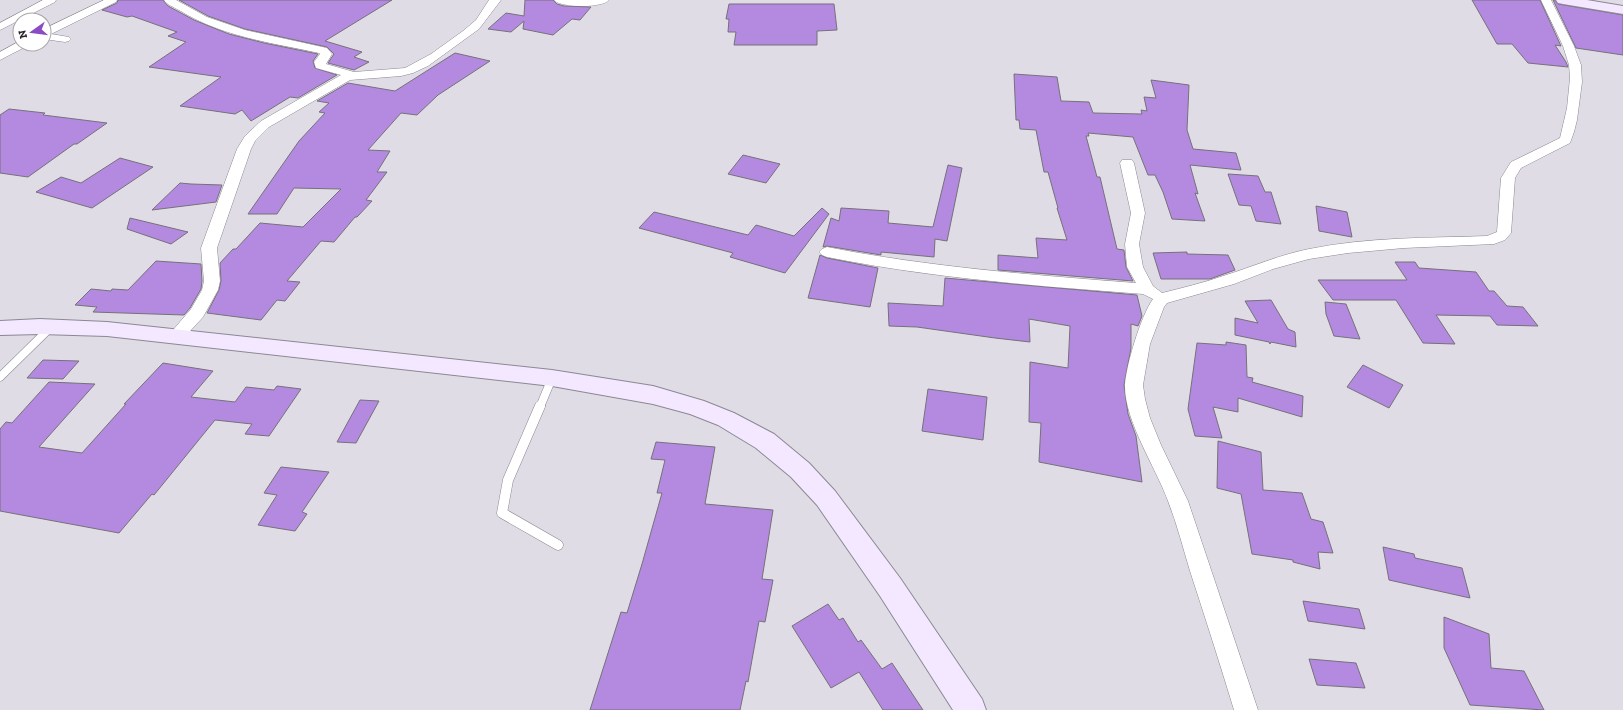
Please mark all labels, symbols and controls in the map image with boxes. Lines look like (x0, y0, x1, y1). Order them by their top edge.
north arrow (12, 12, 52, 52)
text: N (15, 28, 30, 40)

